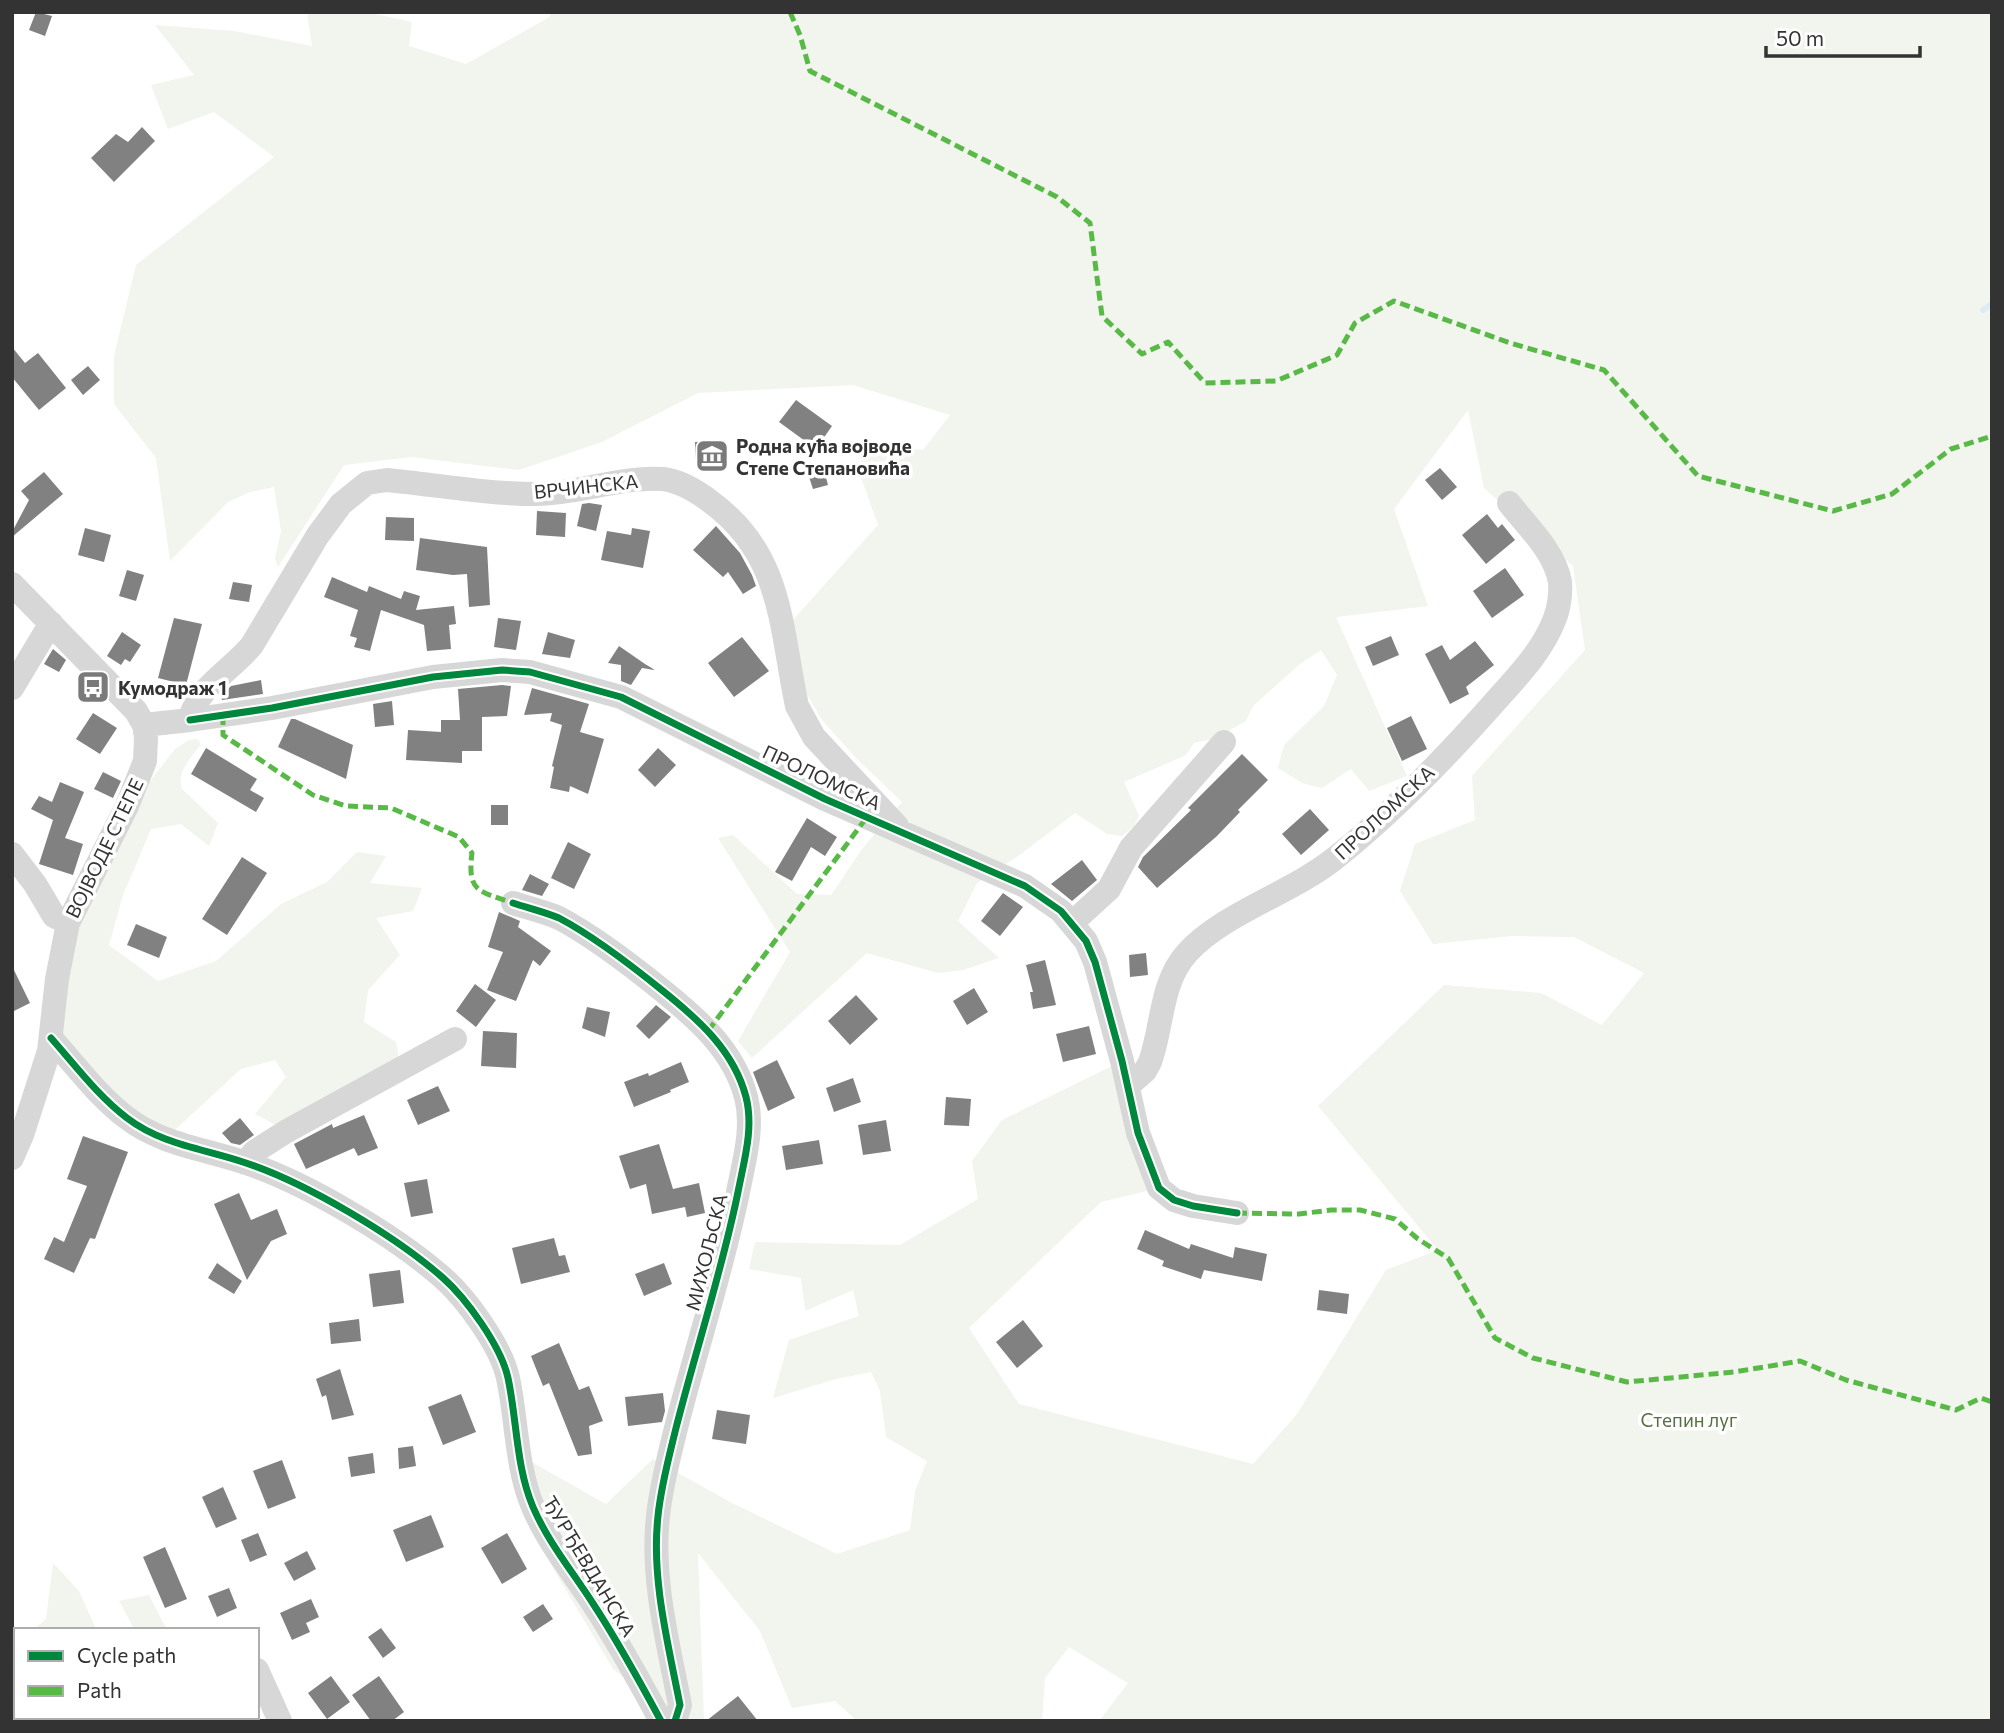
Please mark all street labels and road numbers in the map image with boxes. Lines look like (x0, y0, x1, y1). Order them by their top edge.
street label: ВРЧИНСКА (533, 469, 639, 503)
street label: ПРОЛОМСКА (759, 740, 885, 814)
street label: ПРОЛОМСКА (1330, 760, 1438, 864)
street label: ВОЈВОДЕ СТЕПЕ (60, 774, 148, 922)
street label: МИХОЉСКА (680, 1191, 732, 1313)
street label: ЂУРЂЕВДАНСКА (539, 1491, 641, 1641)

